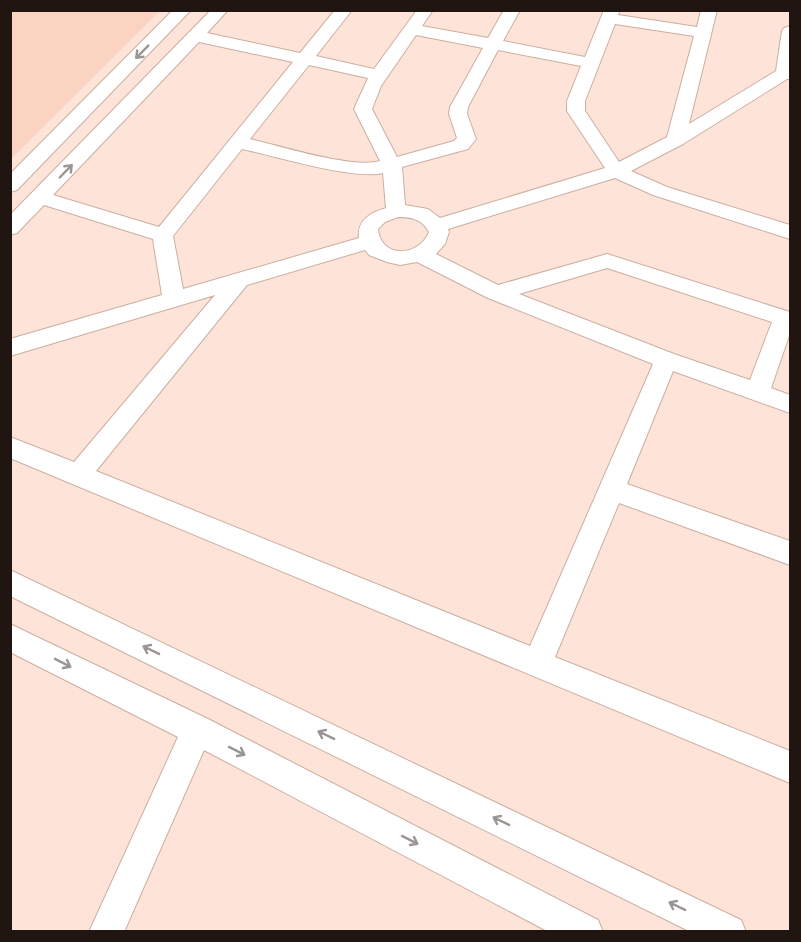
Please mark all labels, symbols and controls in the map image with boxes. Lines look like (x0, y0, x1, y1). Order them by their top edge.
one-way arrow (135, 45, 149, 60)
one-way arrow (58, 163, 73, 178)
one-way arrow (142, 644, 160, 656)
one-way arrow (53, 658, 71, 669)
one-way arrow (317, 729, 335, 741)
one-way arrow (228, 745, 245, 757)
one-way arrow (493, 814, 511, 826)
one-way arrow (401, 835, 419, 847)
one-way arrow (668, 900, 686, 911)

